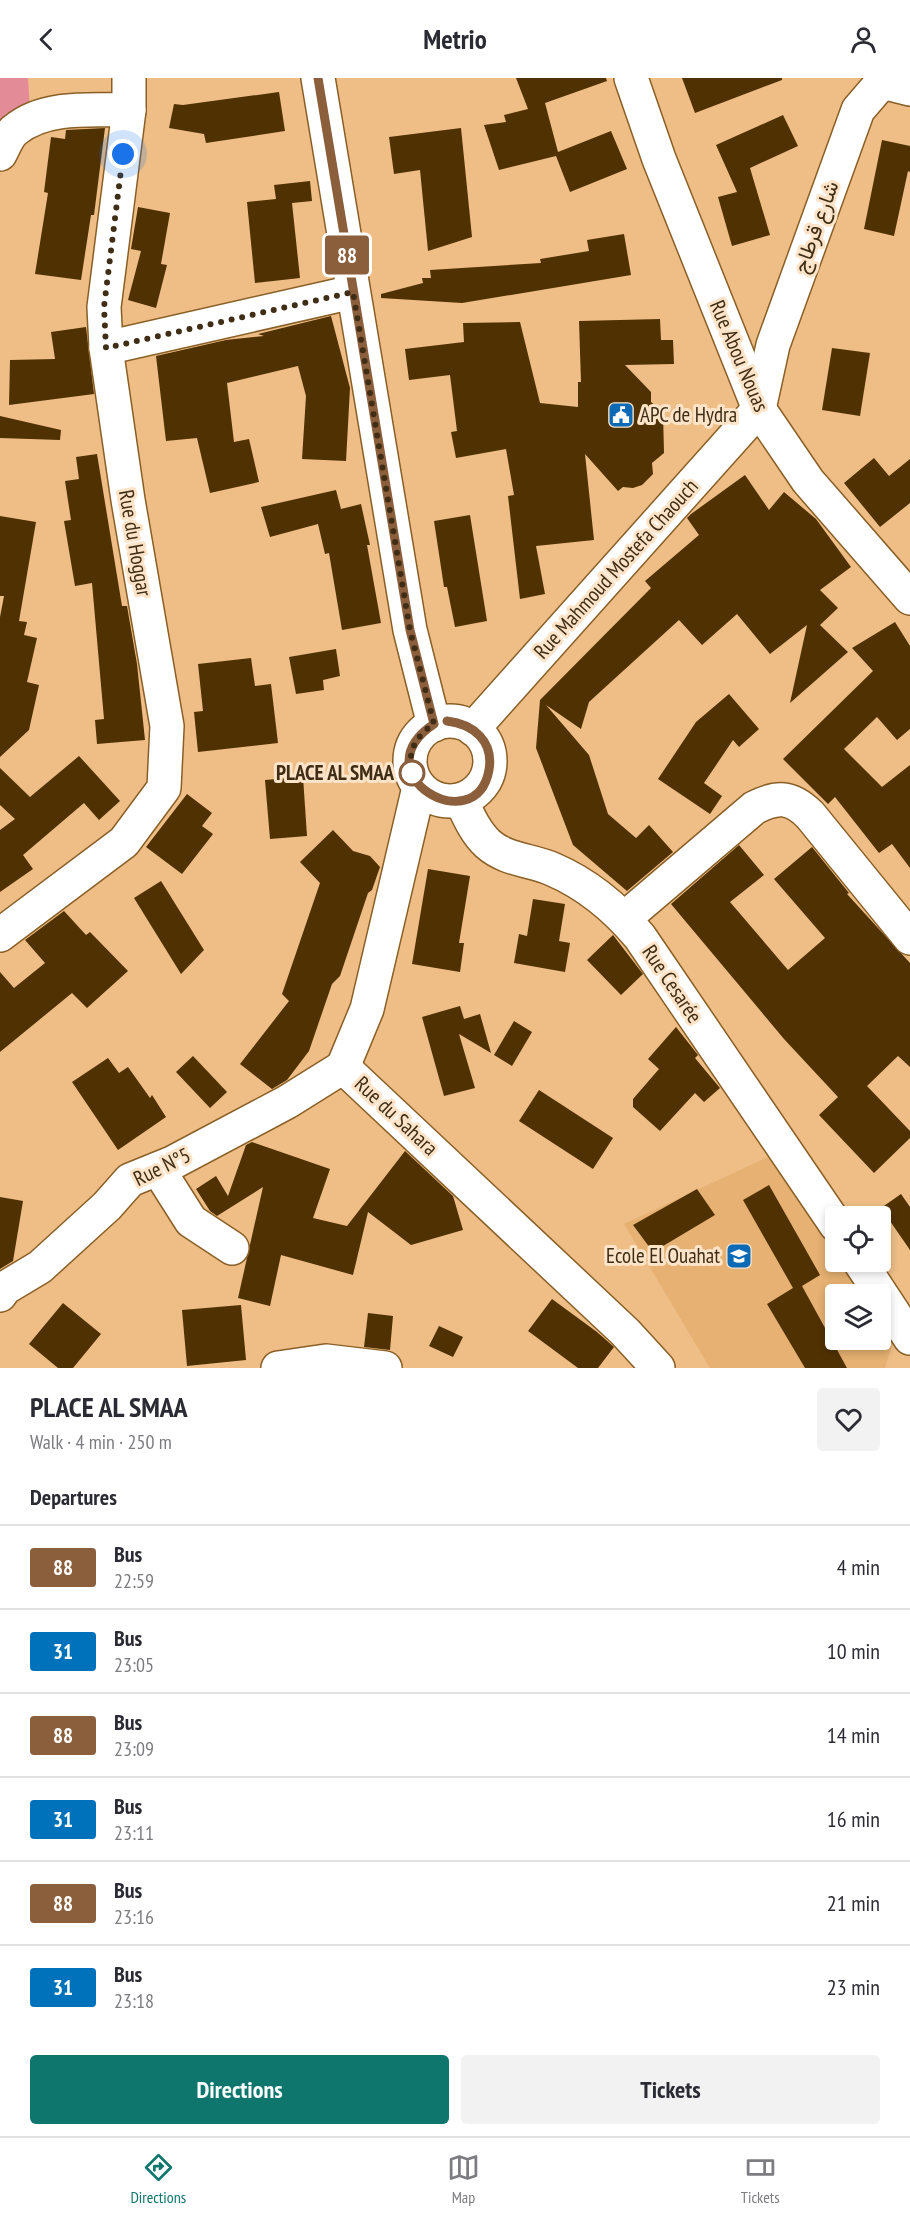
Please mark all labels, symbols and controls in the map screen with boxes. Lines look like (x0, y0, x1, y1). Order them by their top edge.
text: Metrio (423, 22, 487, 56)
icon: back (30, 23, 63, 56)
icon: person (847, 23, 880, 56)
your location (108, 139, 138, 169)
street label: شارع قرطاج (786, 177, 846, 277)
line badge: 88 (320, 236, 374, 274)
text: 88 (337, 242, 357, 269)
street label: Rue Abou Nouas (704, 296, 775, 416)
public building icon: APC de Hydra (606, 400, 636, 430)
place label: APC de Hydra (640, 401, 737, 428)
street label: Rue Mahmoud Mostefa Chaouch (528, 473, 704, 664)
street label: Rue du Hoggar (113, 488, 158, 598)
place label: PLACE AL SMAA (276, 759, 394, 786)
marker: PLACE AL SMAA (399, 760, 425, 786)
street label: Rue Cesarée (636, 940, 708, 1028)
street label: Rue du Sahara (349, 1070, 444, 1161)
street label: Rue N°5 (129, 1141, 195, 1192)
map controls (825, 1206, 891, 1350)
button: locate (825, 1206, 891, 1272)
school or university icon: Ecole El Ouahat (724, 1241, 754, 1271)
place label: Ecole El Ouahat (606, 1242, 720, 1269)
button: layers (825, 1284, 891, 1350)
text: PLACE AL SMAA (30, 1388, 188, 1425)
button: heart (817, 1388, 880, 1451)
text: Walk · 4 min · 250 m (30, 1429, 172, 1455)
text: Departures (30, 1483, 117, 1511)
text: Bus (114, 1540, 142, 1568)
text: 4 min (837, 1553, 880, 1581)
text: 88 (53, 1554, 73, 1581)
text: 22:59 (114, 1568, 154, 1594)
text: Bus (114, 1624, 142, 1652)
text: 10 min (827, 1637, 880, 1665)
text: 31 (53, 1638, 73, 1665)
text: 23:05 (114, 1652, 154, 1678)
text: Bus (114, 1708, 142, 1736)
text: 14 min (827, 1721, 880, 1749)
text: 88 (53, 1722, 73, 1749)
text: 23:09 (114, 1736, 154, 1762)
text: Bus (114, 1792, 142, 1820)
text: 16 min (827, 1805, 880, 1833)
text: 31 (53, 1806, 73, 1833)
text: 23:11 (114, 1820, 154, 1846)
text: Bus (114, 1876, 142, 1904)
text: 21 min (827, 1889, 880, 1917)
text: 88 (53, 1890, 73, 1917)
text: 23:16 (114, 1904, 154, 1930)
text: Bus (114, 1960, 142, 1988)
text: 23 min (827, 1973, 880, 2001)
text: 31 (53, 1974, 73, 2001)
text: 23:18 (114, 1988, 154, 2014)
button: Directions (30, 2055, 449, 2124)
button: Tickets (461, 2055, 880, 2124)
tab: Directions (130, 2151, 186, 2207)
tab: Map (447, 2151, 480, 2207)
tab: Tickets (741, 2151, 780, 2207)

